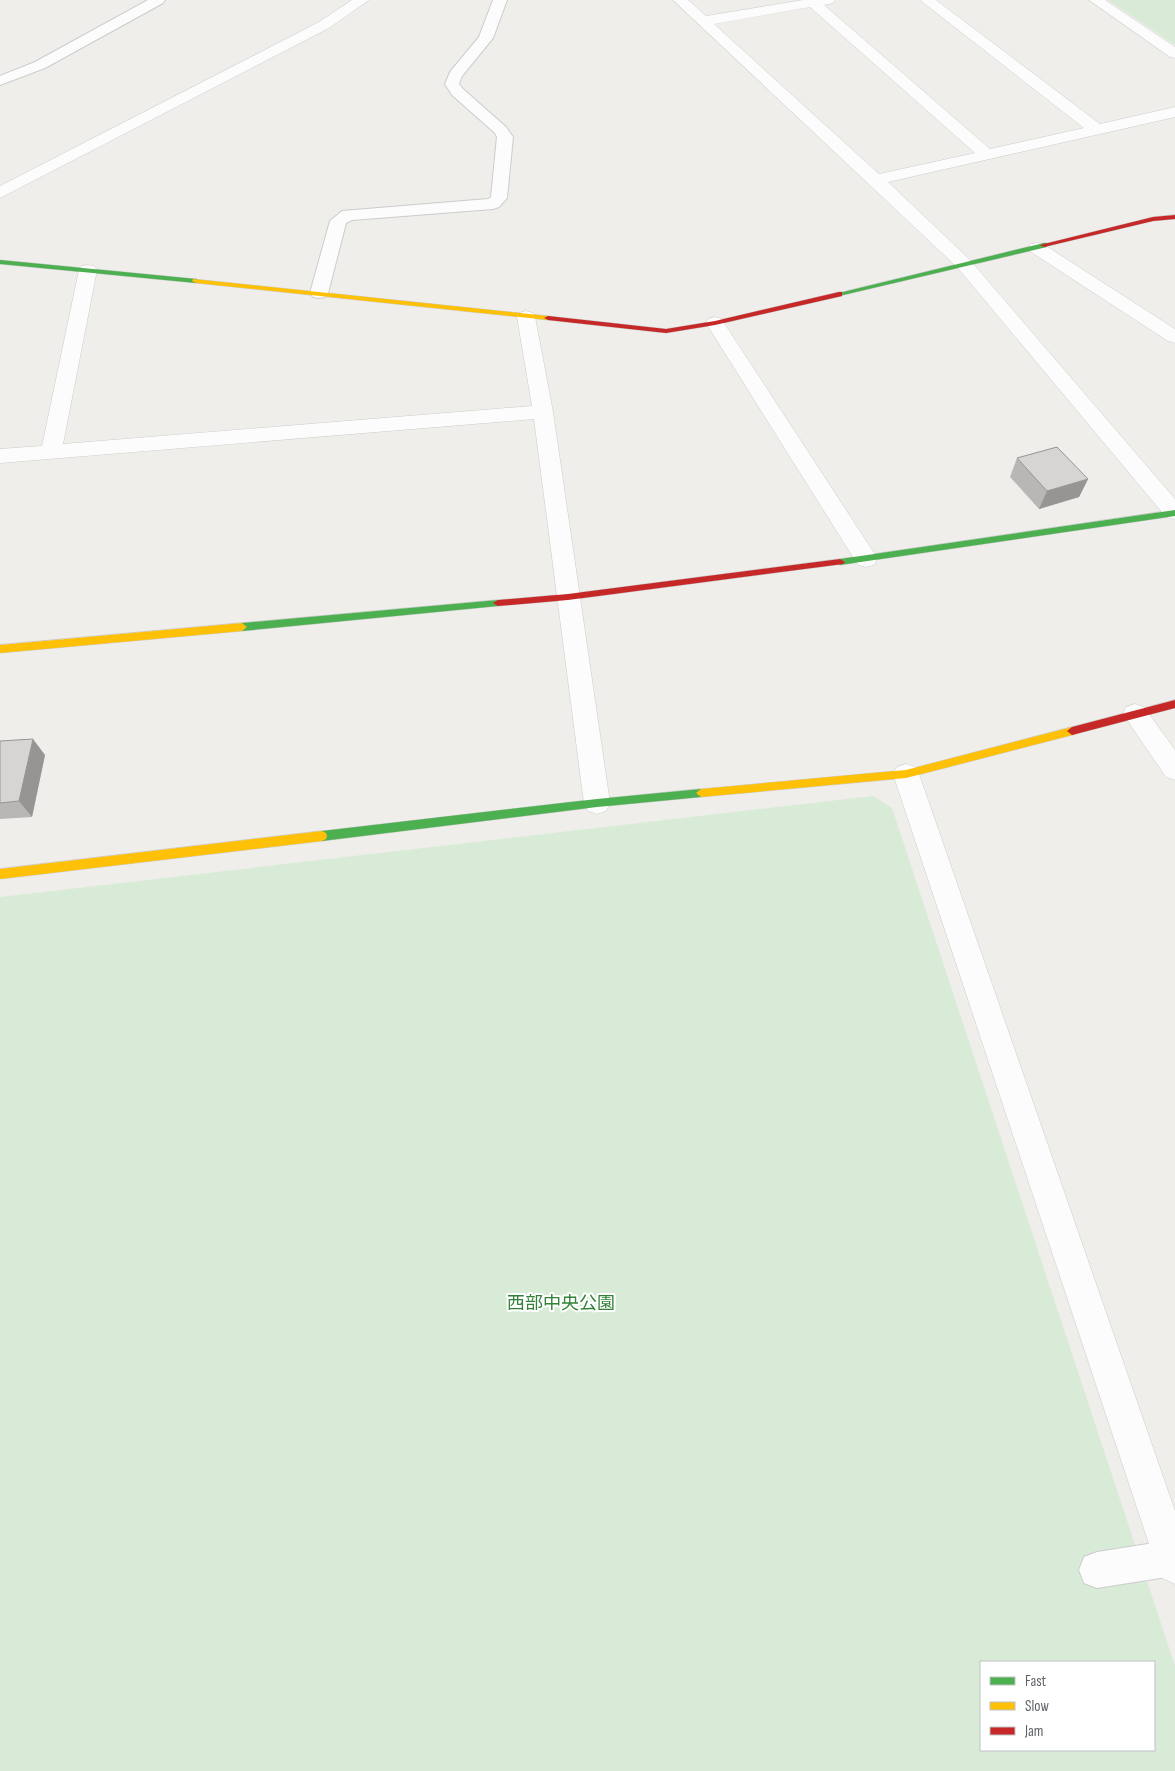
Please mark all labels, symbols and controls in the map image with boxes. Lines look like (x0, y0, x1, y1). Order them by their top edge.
park label: 西部中央公園 (507, 1293, 615, 1314)
legend (980, 1661, 1155, 1751)
text: Fast (1025, 1672, 1047, 1691)
text: Slow (1025, 1697, 1049, 1716)
text: Jam (1024, 1722, 1043, 1741)

